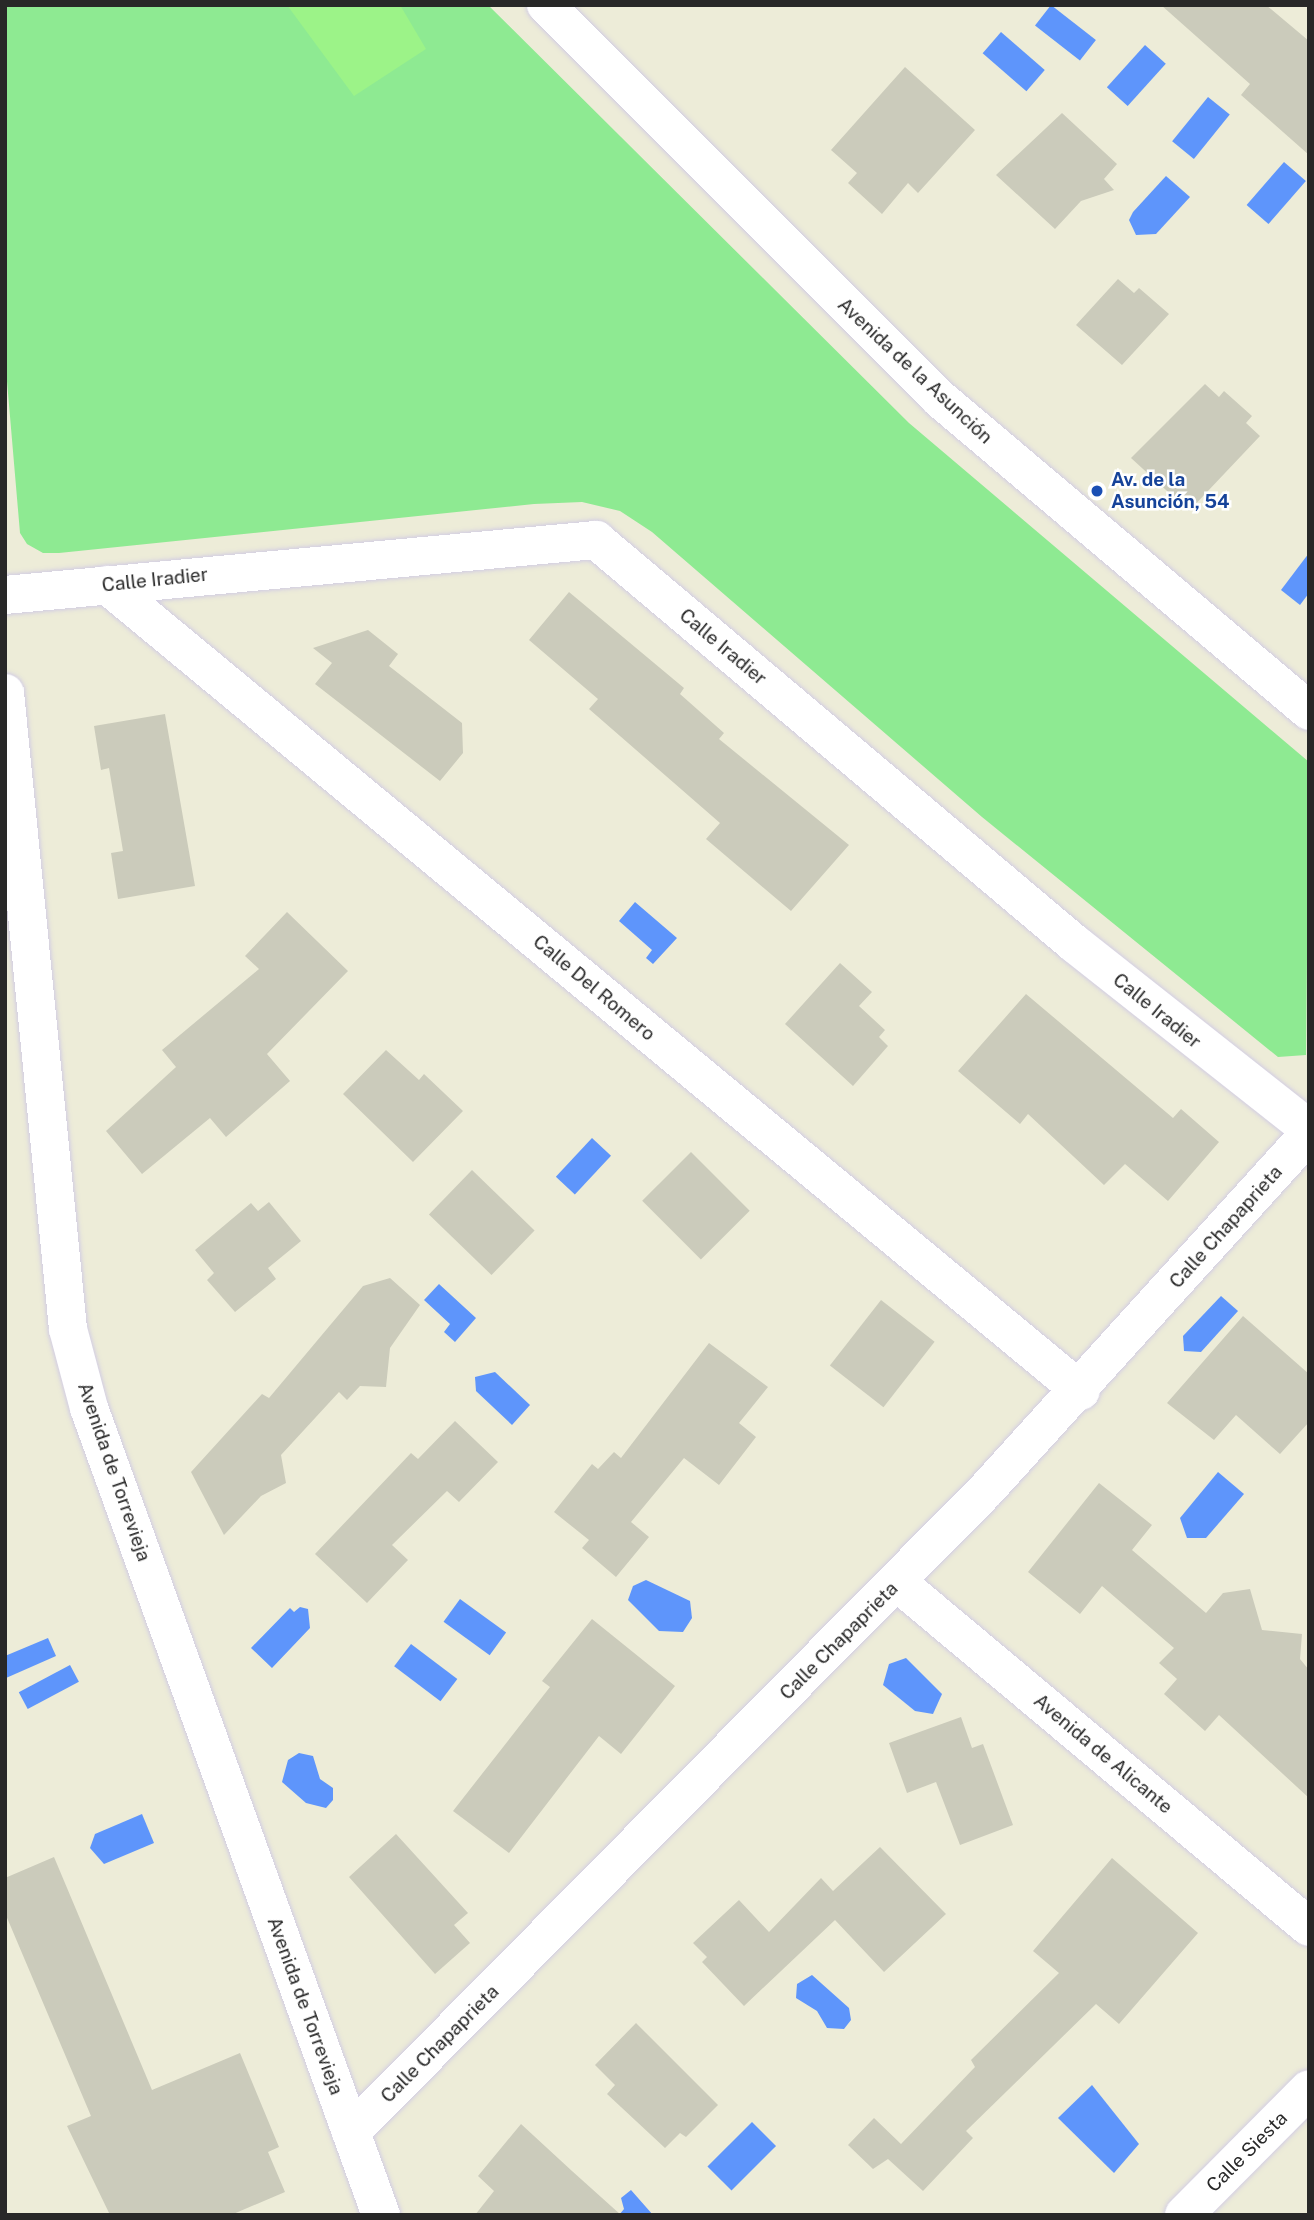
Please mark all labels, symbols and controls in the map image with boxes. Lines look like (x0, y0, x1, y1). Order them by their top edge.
street label: Avenida de la Asunción (833, 293, 997, 449)
place label: Av. de la Asunción, 54 (1111, 469, 1230, 513)
marker: Av. de la Asunción, 54 (1089, 483, 1105, 499)
street label: Calle Iradier (101, 563, 209, 597)
street label: Calle Iradier (675, 604, 771, 690)
street label: Calle Del Romero (528, 930, 660, 1046)
street label: Calle Iradier (1108, 968, 1206, 1054)
street label: Calle Chapaprieta (1165, 1161, 1287, 1293)
street label: Avenida de Torrevieja (73, 1379, 155, 1565)
street label: Calle Chapaprieta (775, 1577, 903, 1705)
street label: Avenida de Alicante (1029, 1689, 1177, 1819)
street label: Avenida de Torrevieja (262, 1914, 348, 2098)
street label: Calle Chapaprieta (376, 1980, 504, 2108)
street label: Calle Siesta (1202, 2107, 1292, 2197)

